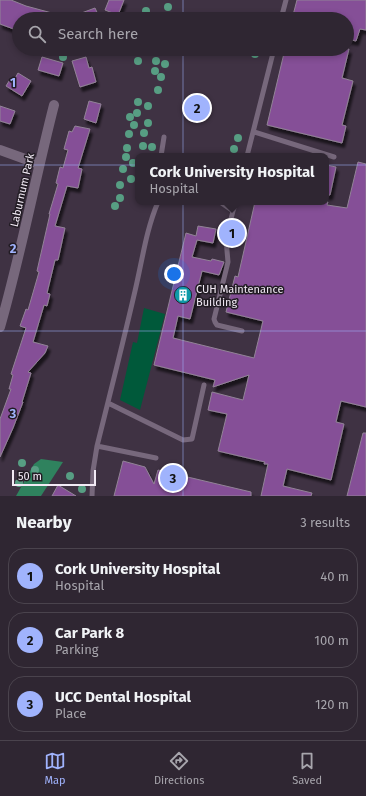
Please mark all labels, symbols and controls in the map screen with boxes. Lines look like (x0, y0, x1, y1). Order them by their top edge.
search box (12, 12, 354, 56)
icon: search (26, 23, 48, 45)
text: Search here (58, 25, 138, 43)
text: 1 (10, 75, 16, 90)
pin: 2 (184, 93, 210, 123)
street label: Laburnum Park (8, 152, 37, 228)
popup (135, 153, 329, 205)
text: Cork University Hospital (149, 163, 315, 181)
text: Hospital (149, 181, 199, 196)
pin: 1 (219, 218, 245, 248)
text: 2 (10, 241, 17, 256)
your location (164, 264, 184, 284)
place label: CUH Maintenance Building (196, 283, 284, 309)
building icon: CUH Maintenance Building (173, 285, 193, 305)
text: 3 (9, 406, 17, 421)
pin: 3 (160, 463, 186, 493)
scale bar (12, 468, 96, 487)
text: 50 m (18, 470, 42, 483)
text: Nearby (16, 512, 71, 533)
text: 3 results (300, 515, 350, 530)
text: Cork University Hospital (55, 560, 220, 578)
text: 1 (27, 569, 33, 584)
text: 40 m (320, 569, 349, 584)
text: Hospital (55, 578, 104, 593)
text: Car Park 8 (55, 624, 124, 642)
text: 2 (27, 633, 33, 648)
text: 100 m (314, 633, 349, 648)
text: Parking (55, 642, 99, 657)
text: UCC Dental Hospital (55, 688, 191, 706)
text: 3 (27, 697, 33, 712)
text: 120 m (315, 697, 349, 712)
text: Place (55, 706, 86, 721)
tab: Map (44, 750, 66, 787)
tab: Directions (154, 750, 204, 787)
tab: Saved (292, 750, 322, 787)

